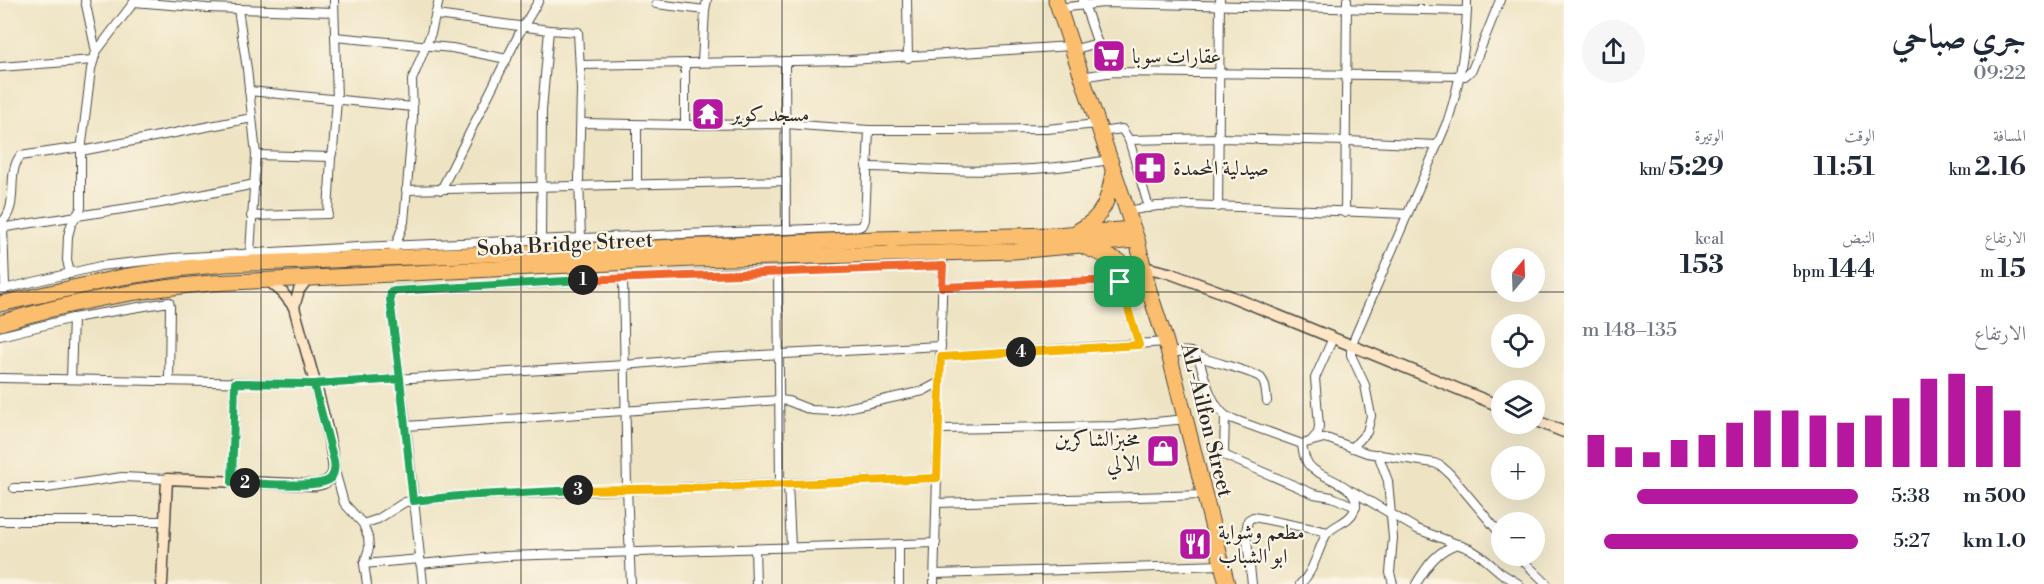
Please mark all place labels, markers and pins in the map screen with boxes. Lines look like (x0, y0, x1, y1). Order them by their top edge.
supermarket icon: عقارات سوبا (1091, 38, 1127, 74)
place label: عقارات سوبا (1132, 44, 1221, 70)
temple icon: مسجد كوير (690, 96, 726, 132)
place label: مسجد كوير (729, 102, 809, 128)
pharmacy icon: صيدلية المحمدة (1132, 150, 1168, 186)
place label: صيدلية المحمدة (1173, 156, 1269, 182)
pin (1094, 256, 1145, 307)
pin: 1 (568, 265, 598, 295)
pin: 4 (1006, 337, 1036, 367)
place label: مخبزالشاكرين الالي (1055, 427, 1140, 480)
shop icon: مخبزالشاكرين الالي (1145, 433, 1181, 469)
pin: 2 (230, 468, 260, 498)
pin: 3 (563, 475, 593, 505)
place label: مطعم وشواية ابو الشباب (1218, 520, 1305, 570)
restaurant icon: مطعم وشواية ابو الشباب (1177, 526, 1213, 562)

